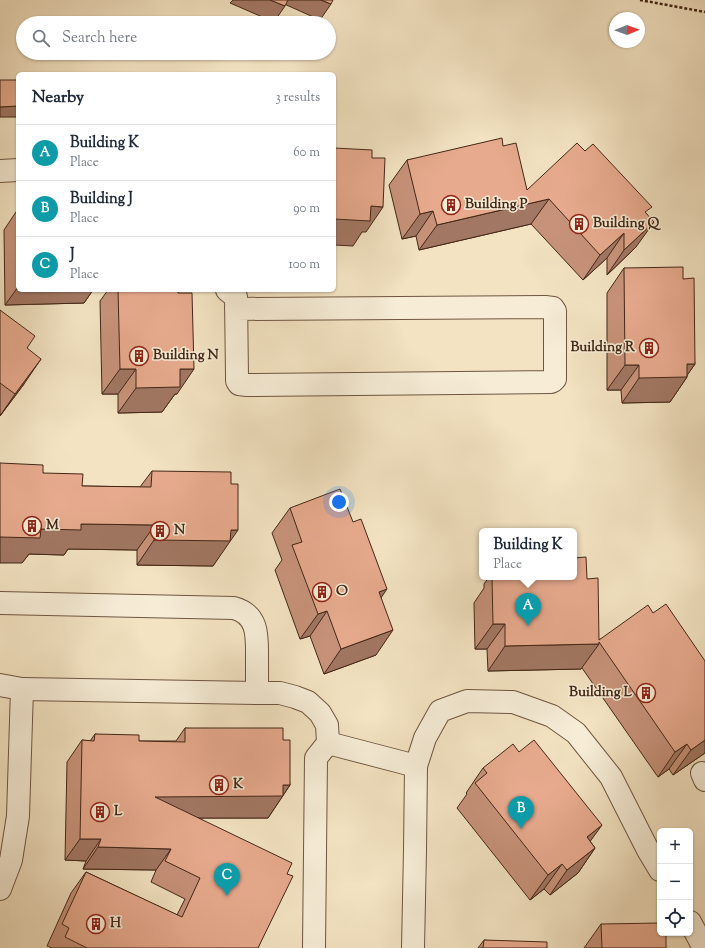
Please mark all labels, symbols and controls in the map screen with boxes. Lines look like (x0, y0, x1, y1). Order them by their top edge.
north arrow (609, 12, 645, 48)
search box (16, 16, 336, 60)
icon: search (30, 27, 52, 49)
text: Search here (62, 28, 137, 49)
text: Nearby (32, 86, 84, 110)
text: 3 results (275, 89, 320, 107)
text: Building K (70, 133, 139, 154)
text: A (40, 144, 50, 162)
text: 60 m (293, 144, 320, 162)
text: Place (70, 154, 99, 172)
text: Building J (70, 189, 133, 210)
building icon: Building P (440, 194, 462, 216)
place label: Building P (465, 195, 527, 215)
text: B (41, 200, 49, 218)
text: 90 m (293, 200, 320, 218)
text: Place (70, 210, 99, 228)
building icon: Building Q (568, 213, 590, 235)
place label: Building Q (593, 214, 661, 234)
text: J (70, 245, 74, 266)
text: C (40, 256, 50, 274)
text: 100 m (288, 256, 320, 274)
text: Place (70, 266, 99, 284)
building icon: Building R (638, 337, 660, 359)
place label: Building R (570, 338, 636, 358)
building icon: Building N (128, 345, 150, 367)
place label: Building N (153, 346, 219, 366)
your location (329, 492, 349, 512)
building icon: M (21, 515, 43, 537)
place label: M (46, 516, 59, 536)
building icon: N (149, 520, 171, 542)
place label: N (174, 521, 185, 541)
popup (479, 528, 577, 580)
text: Building K (493, 535, 563, 556)
text: Place (493, 556, 522, 574)
building icon: O (311, 581, 333, 603)
place label: O (336, 582, 348, 602)
pin: A (515, 593, 541, 626)
building icon: Building L (635, 682, 657, 704)
place label: Building L (569, 683, 633, 703)
building icon: K (208, 774, 230, 796)
place label: K (233, 775, 244, 795)
pin: B (508, 796, 534, 829)
building icon: L (89, 801, 111, 823)
place label: L (114, 802, 123, 822)
map controls (657, 828, 693, 936)
button: + (657, 828, 693, 864)
pin: C (214, 863, 240, 896)
button: − (657, 864, 693, 900)
button: locate (657, 900, 693, 936)
building icon: H (85, 913, 107, 935)
place label: H (110, 914, 122, 934)

